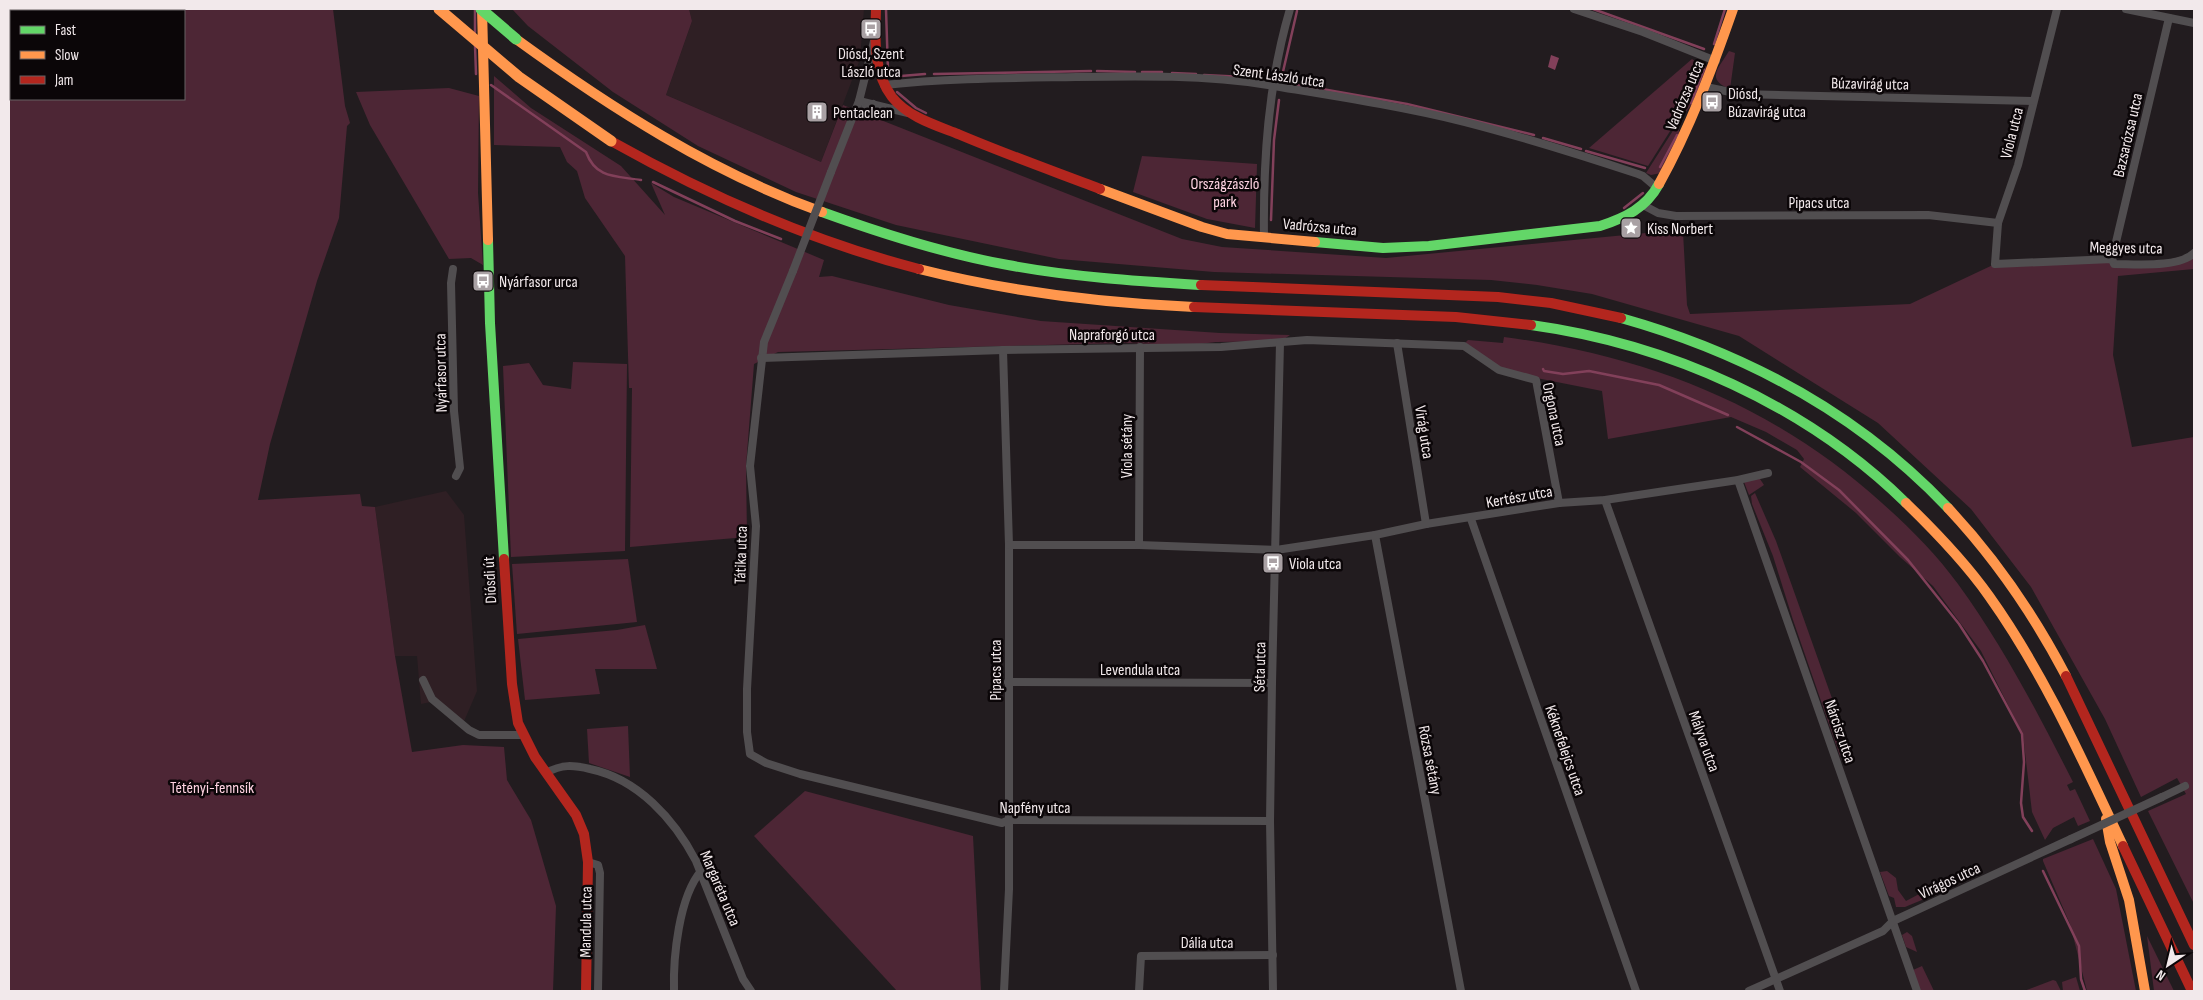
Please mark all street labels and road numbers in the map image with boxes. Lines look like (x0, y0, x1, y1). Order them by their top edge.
street label: Vadrózsa utca (1662, 58, 1709, 134)
street label: Szent László utca (1232, 61, 1326, 92)
street label: Búzavirág utca (1831, 74, 1909, 95)
street label: Bazsarózsa utca (2110, 91, 2147, 179)
street label: Viola utca (1997, 106, 2028, 161)
street label: Pipacs utca (1789, 194, 1849, 213)
street label: Vadrózsa utca (1282, 215, 1358, 240)
street label: Meggyes utca (2089, 238, 2163, 259)
street label: Napraforgó utca (1069, 326, 1155, 345)
street label: Nyárfasor utca (431, 333, 452, 413)
street label: Orgona utca (1538, 381, 1570, 448)
street label: Virág utca (1410, 404, 1437, 460)
street label: Viola sétány (1118, 414, 1137, 478)
street label: Kertész utca (1485, 482, 1554, 513)
street label: Tátika utca (731, 526, 752, 584)
street label: Diósdi út (480, 556, 501, 604)
street label: Pipacs utca (987, 640, 1006, 700)
street label: Séta utca (1251, 642, 1270, 692)
street label: Levendula utca (1100, 661, 1180, 680)
street label: Nárcisz utca (1820, 697, 1859, 766)
street label: Kéknefelejcs utca (1540, 703, 1589, 798)
street label: Mályva utca (1684, 709, 1723, 774)
street label: Rózsa sétány (1414, 724, 1446, 796)
street label: Napfény utca (1000, 799, 1070, 818)
street label: Margaréta utca (695, 848, 744, 929)
street label: Virágos utca (1916, 859, 1983, 904)
street label: Mandula utca (576, 886, 597, 958)
street label: Dália utca (1181, 934, 1233, 953)

